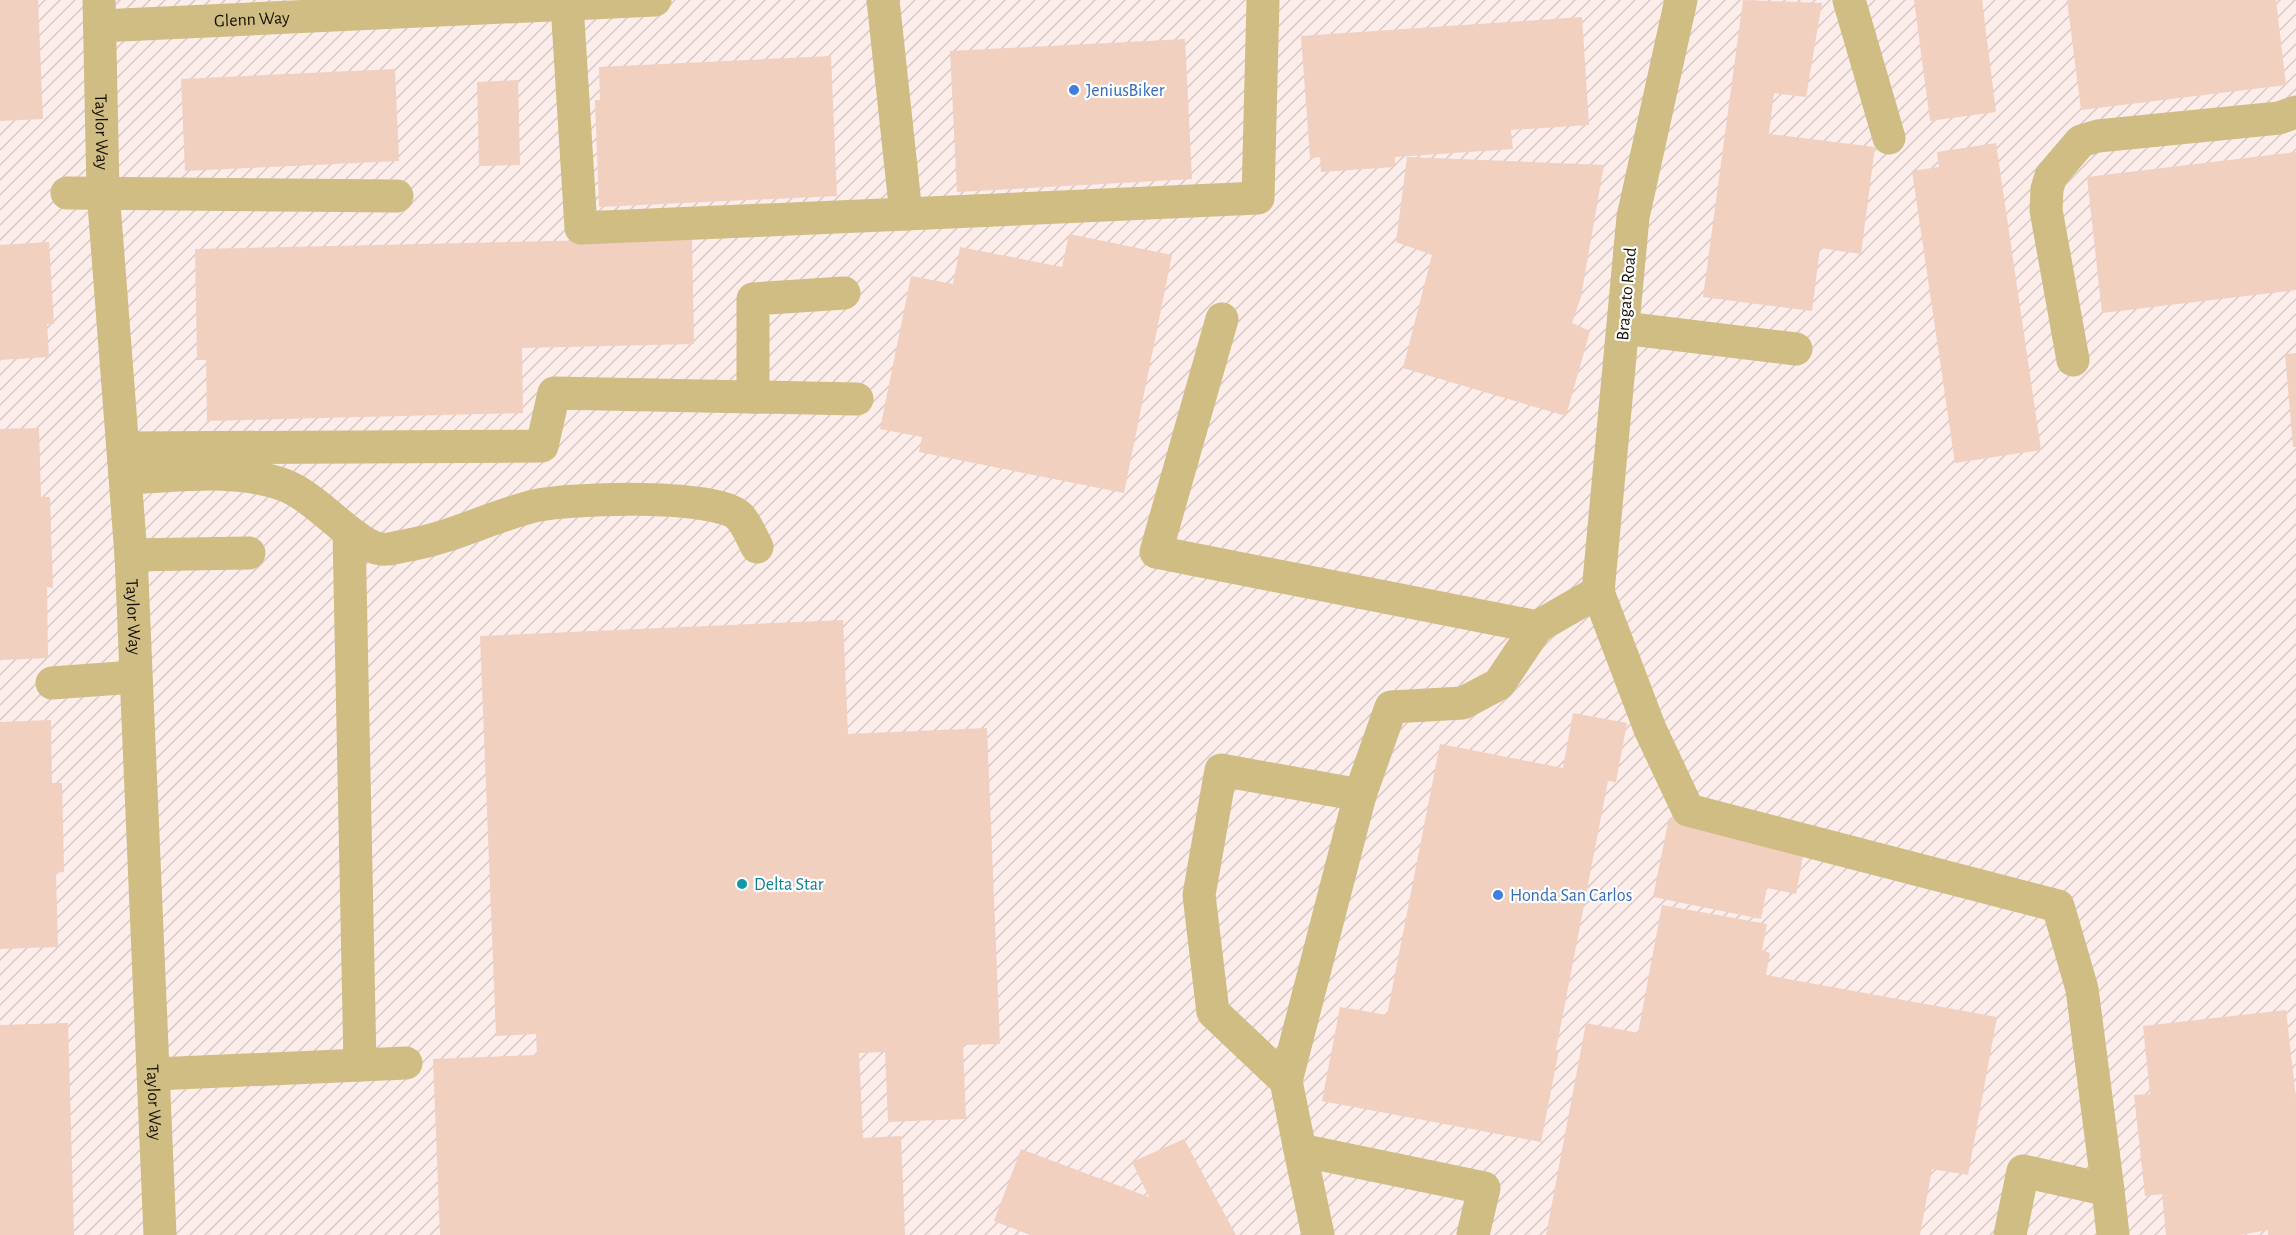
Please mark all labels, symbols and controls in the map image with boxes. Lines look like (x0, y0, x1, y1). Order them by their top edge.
street label: Glenn Way (214, 9, 290, 31)
place label: JeniusBiker (1086, 82, 1165, 100)
marker: JeniusBiker (1067, 83, 1081, 97)
street label: Taylor Way (91, 94, 111, 171)
street label: Bragato Road (1614, 247, 1640, 341)
street label: Taylor Way (122, 578, 143, 656)
place label: Delta Star (754, 876, 824, 894)
marker: Delta Star (735, 877, 749, 891)
place label: Honda San Carlos (1510, 887, 1632, 905)
marker: Honda San Carlos (1491, 888, 1505, 902)
street label: Taylor Way (143, 1064, 164, 1141)

